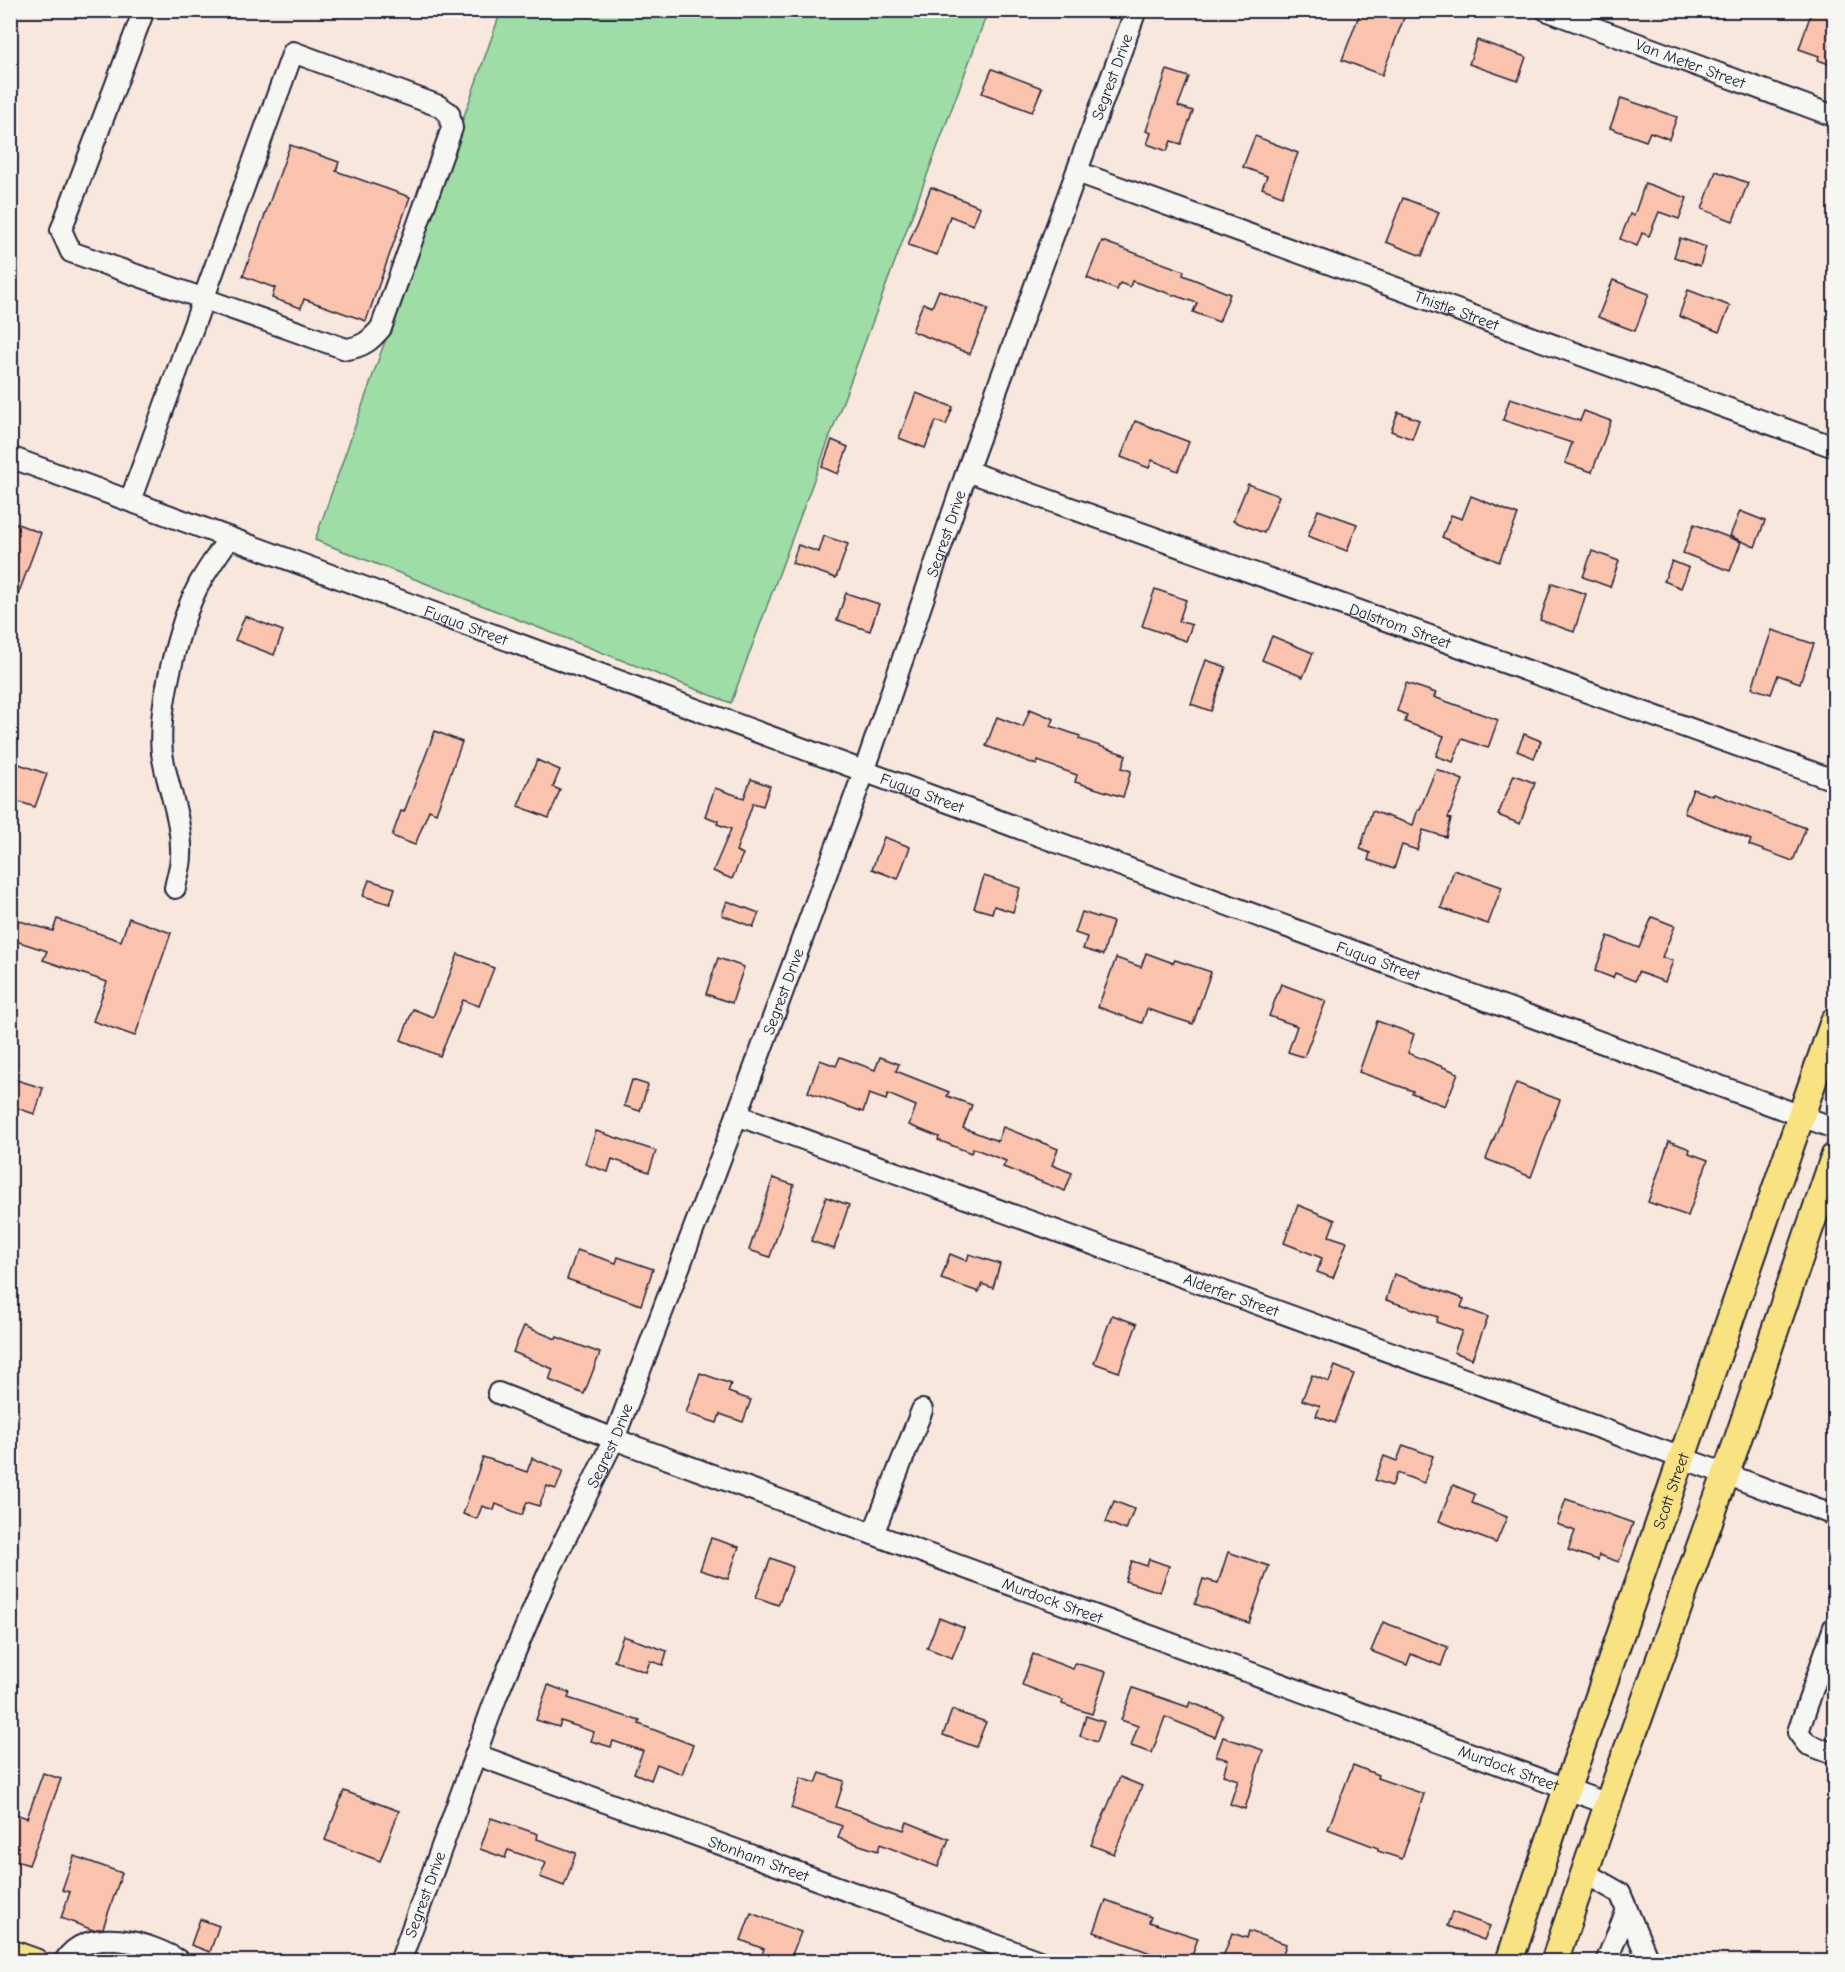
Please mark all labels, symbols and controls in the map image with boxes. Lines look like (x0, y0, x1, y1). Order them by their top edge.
street label: Segrest Drive (1088, 32, 1136, 123)
street label: Van Meter Street (1633, 36, 1748, 93)
street label: Thistle Street (1412, 287, 1502, 335)
street label: Segrest Drive (923, 488, 970, 580)
street label: Dalstrom Street (1347, 600, 1453, 653)
street label: Fuqua Street (422, 602, 510, 649)
street label: Fuqua Street (878, 770, 967, 817)
street label: Fuqua Street (1334, 938, 1423, 985)
street label: Segrest Drive (760, 946, 808, 1037)
street label: Alderfer Street (1181, 1270, 1281, 1321)
street label: Segrest Drive (584, 1401, 637, 1491)
street label: Scott Street (1650, 1450, 1693, 1532)
street label: Murdock Street (1000, 1574, 1105, 1628)
street label: Murdock Street (1456, 1742, 1561, 1795)
street label: Stonham Street (706, 1832, 812, 1886)
street label: Segrest Drive (402, 1849, 449, 1940)

